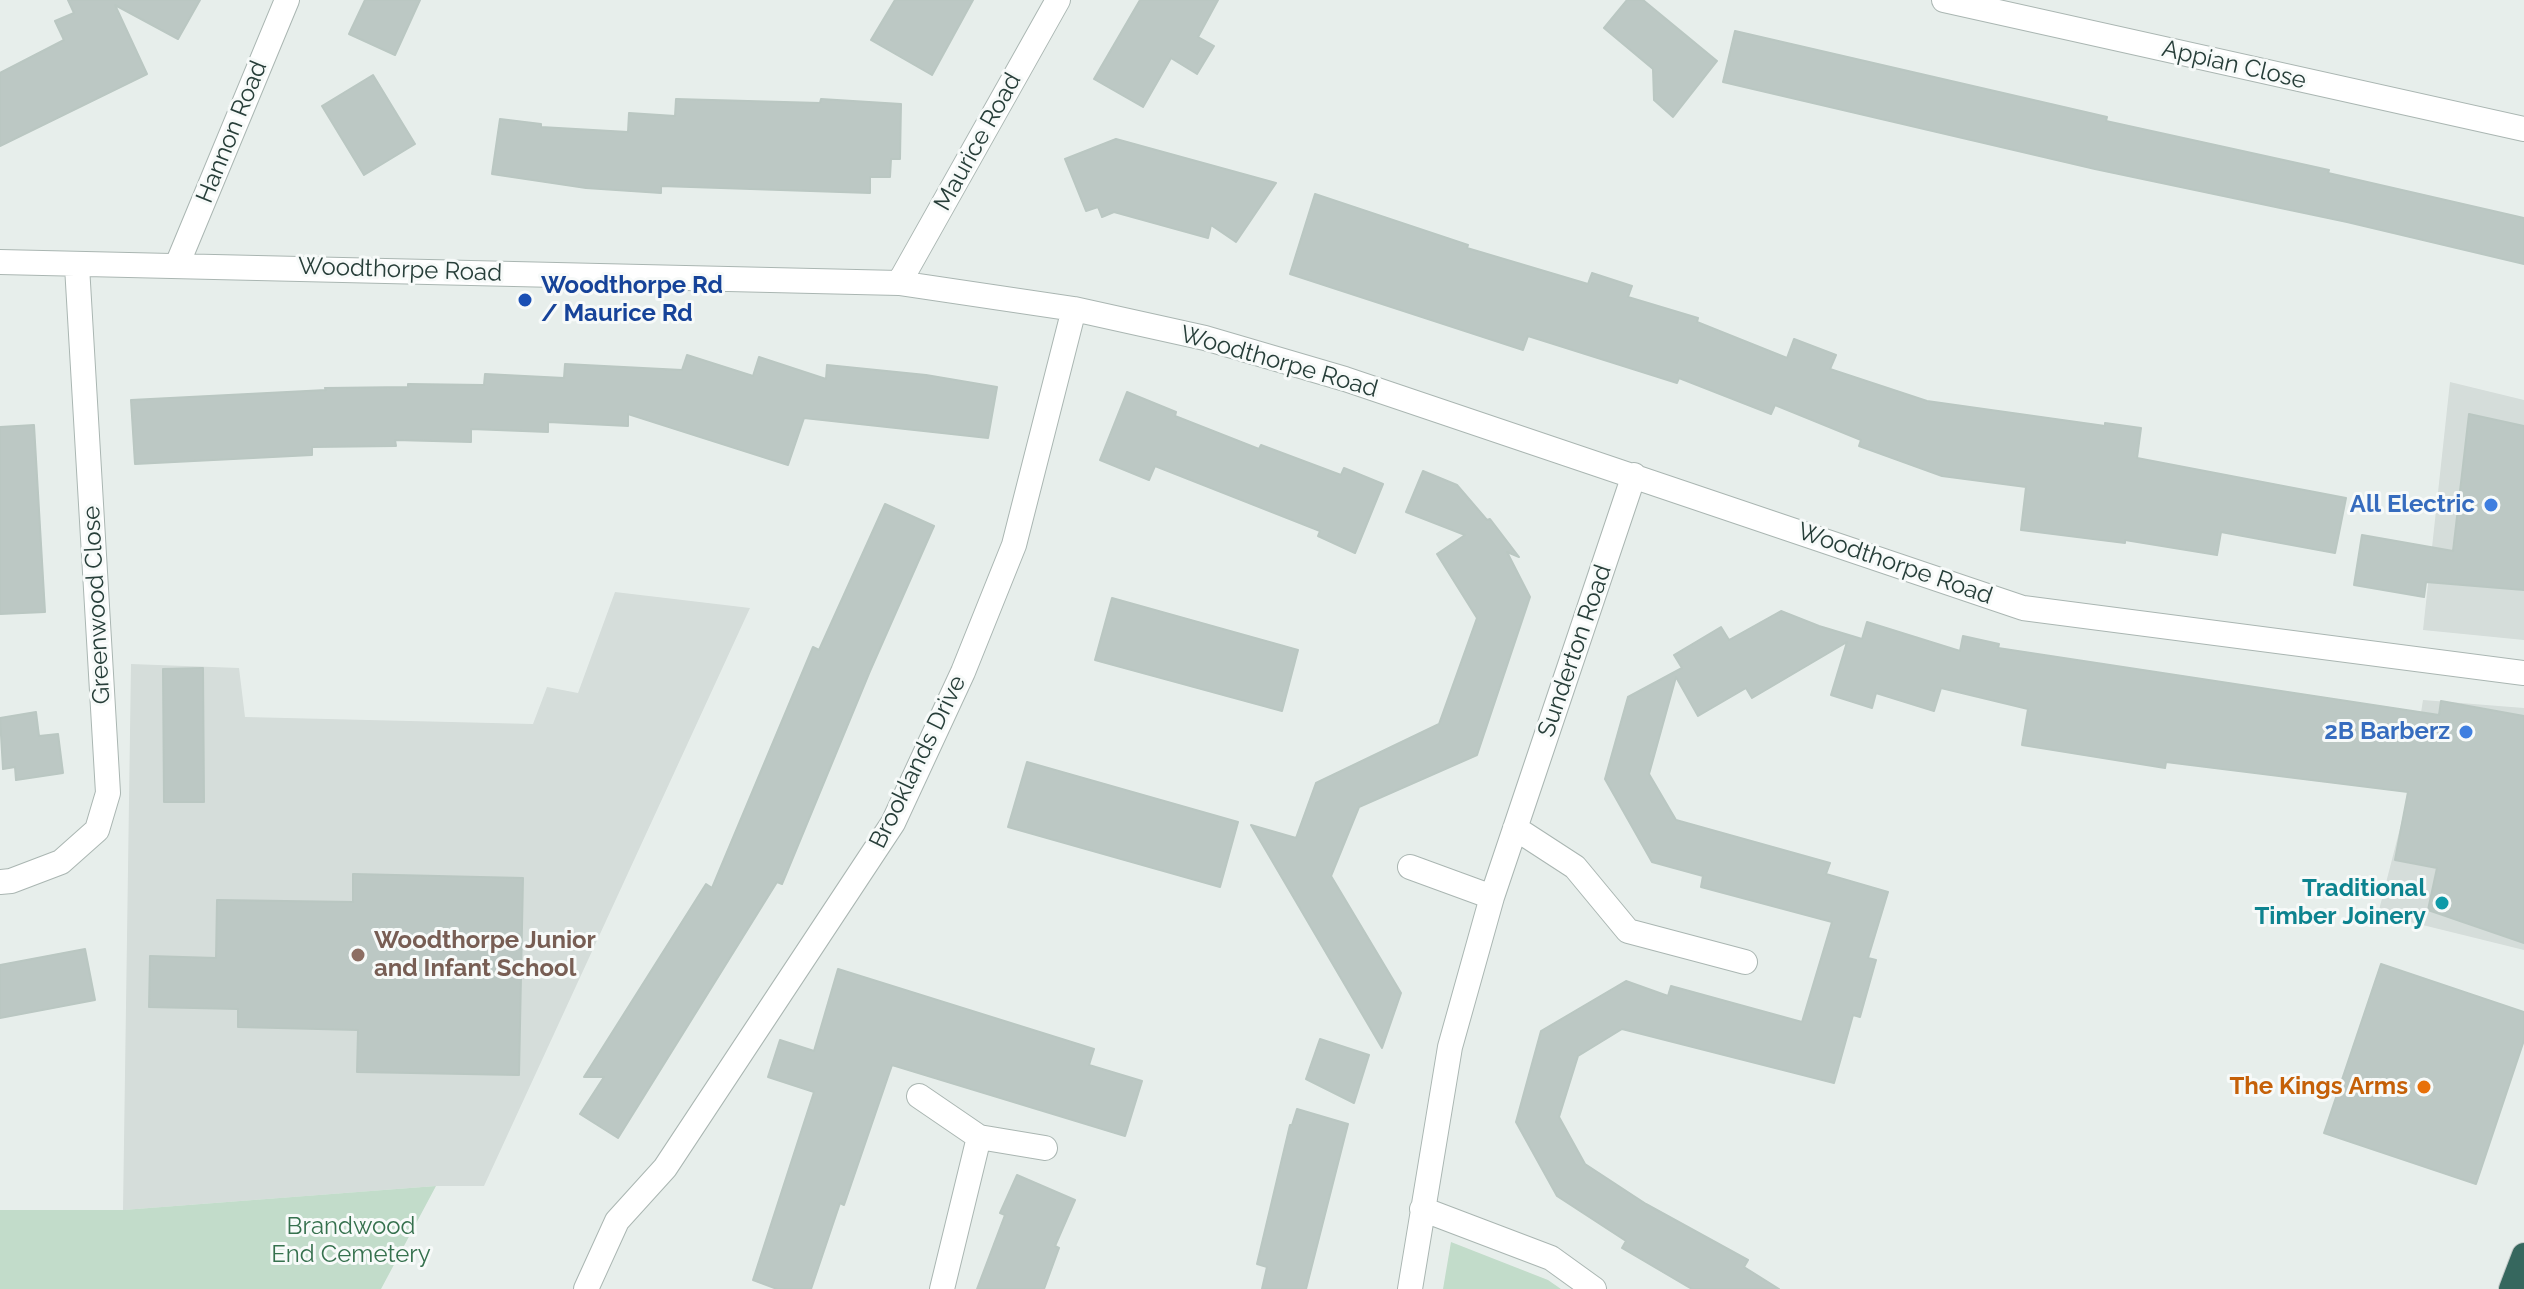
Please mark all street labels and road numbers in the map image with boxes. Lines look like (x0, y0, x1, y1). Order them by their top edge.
street label: Appian Close (2159, 34, 2309, 96)
street label: Hannon Road (190, 57, 274, 207)
street label: Maurice Road (928, 68, 1028, 216)
street label: Woodthorpe Road (297, 252, 503, 288)
street label: Woodthorpe Road (1177, 320, 1381, 404)
street label: Greenwood Close (77, 505, 117, 705)
street label: Woodthorpe Road (1794, 517, 1996, 611)
street label: Sunderton Road (1532, 561, 1618, 741)
street label: Brooklands Drive (864, 671, 972, 853)

